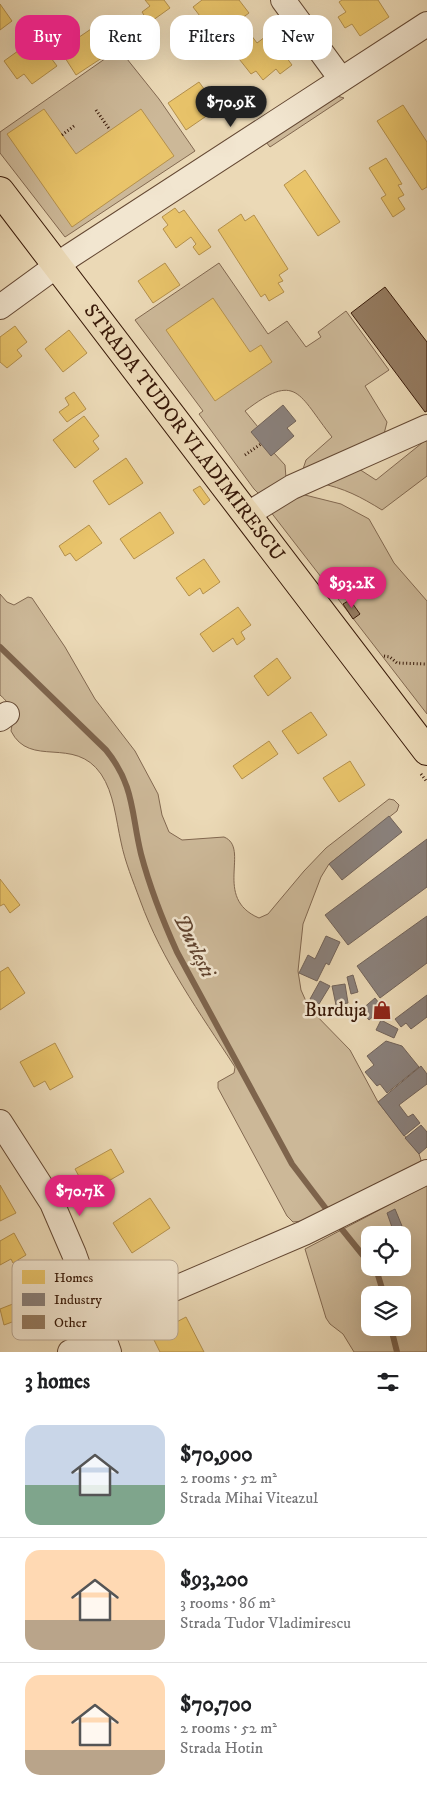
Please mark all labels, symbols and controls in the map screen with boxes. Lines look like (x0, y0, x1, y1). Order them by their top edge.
chip: Buy (15, 15, 80, 60)
chip: Rent (90, 15, 160, 60)
chip: Filters (170, 15, 253, 60)
chip: New (263, 15, 332, 60)
pin: $70.9K (190, 86, 272, 128)
text: $70.9K (207, 92, 255, 112)
street label: STRADA TUDOR VLADIMIRESCU (78, 299, 290, 566)
pin: $93.2K (311, 566, 393, 609)
text: $93.2K (329, 573, 375, 593)
water label: Durlești (167, 910, 221, 983)
place label: Burduja (304, 998, 368, 1023)
shop icon: Burduja (371, 999, 393, 1021)
pin: $70.7K (39, 1174, 121, 1217)
text: $70.7K (56, 1181, 104, 1201)
map controls (361, 1226, 411, 1336)
button: locate (361, 1226, 411, 1276)
legend (12, 1260, 178, 1340)
text: Homes (54, 1269, 94, 1287)
button: layers (361, 1286, 411, 1336)
text: Industry (54, 1291, 102, 1309)
text: Other (54, 1314, 87, 1332)
icon: filters (374, 1368, 402, 1396)
text: 3 homes (25, 1369, 90, 1395)
text: $70,900 (180, 1442, 253, 1468)
icon: home (65, 1445, 125, 1505)
text: 2 rooms · 52 m² (180, 1468, 277, 1488)
text: Strada Mihai Viteazul (180, 1488, 318, 1508)
text: $93,200 (180, 1567, 248, 1593)
icon: home (65, 1570, 125, 1630)
text: 3 rooms · 86 m² (180, 1593, 275, 1613)
text: Strada Tudor Vladimirescu (180, 1613, 351, 1633)
text: $70,700 (180, 1692, 252, 1718)
icon: home (65, 1695, 125, 1755)
text: 2 rooms · 52 m² (180, 1718, 277, 1738)
text: Strada Hotin (180, 1738, 263, 1758)

